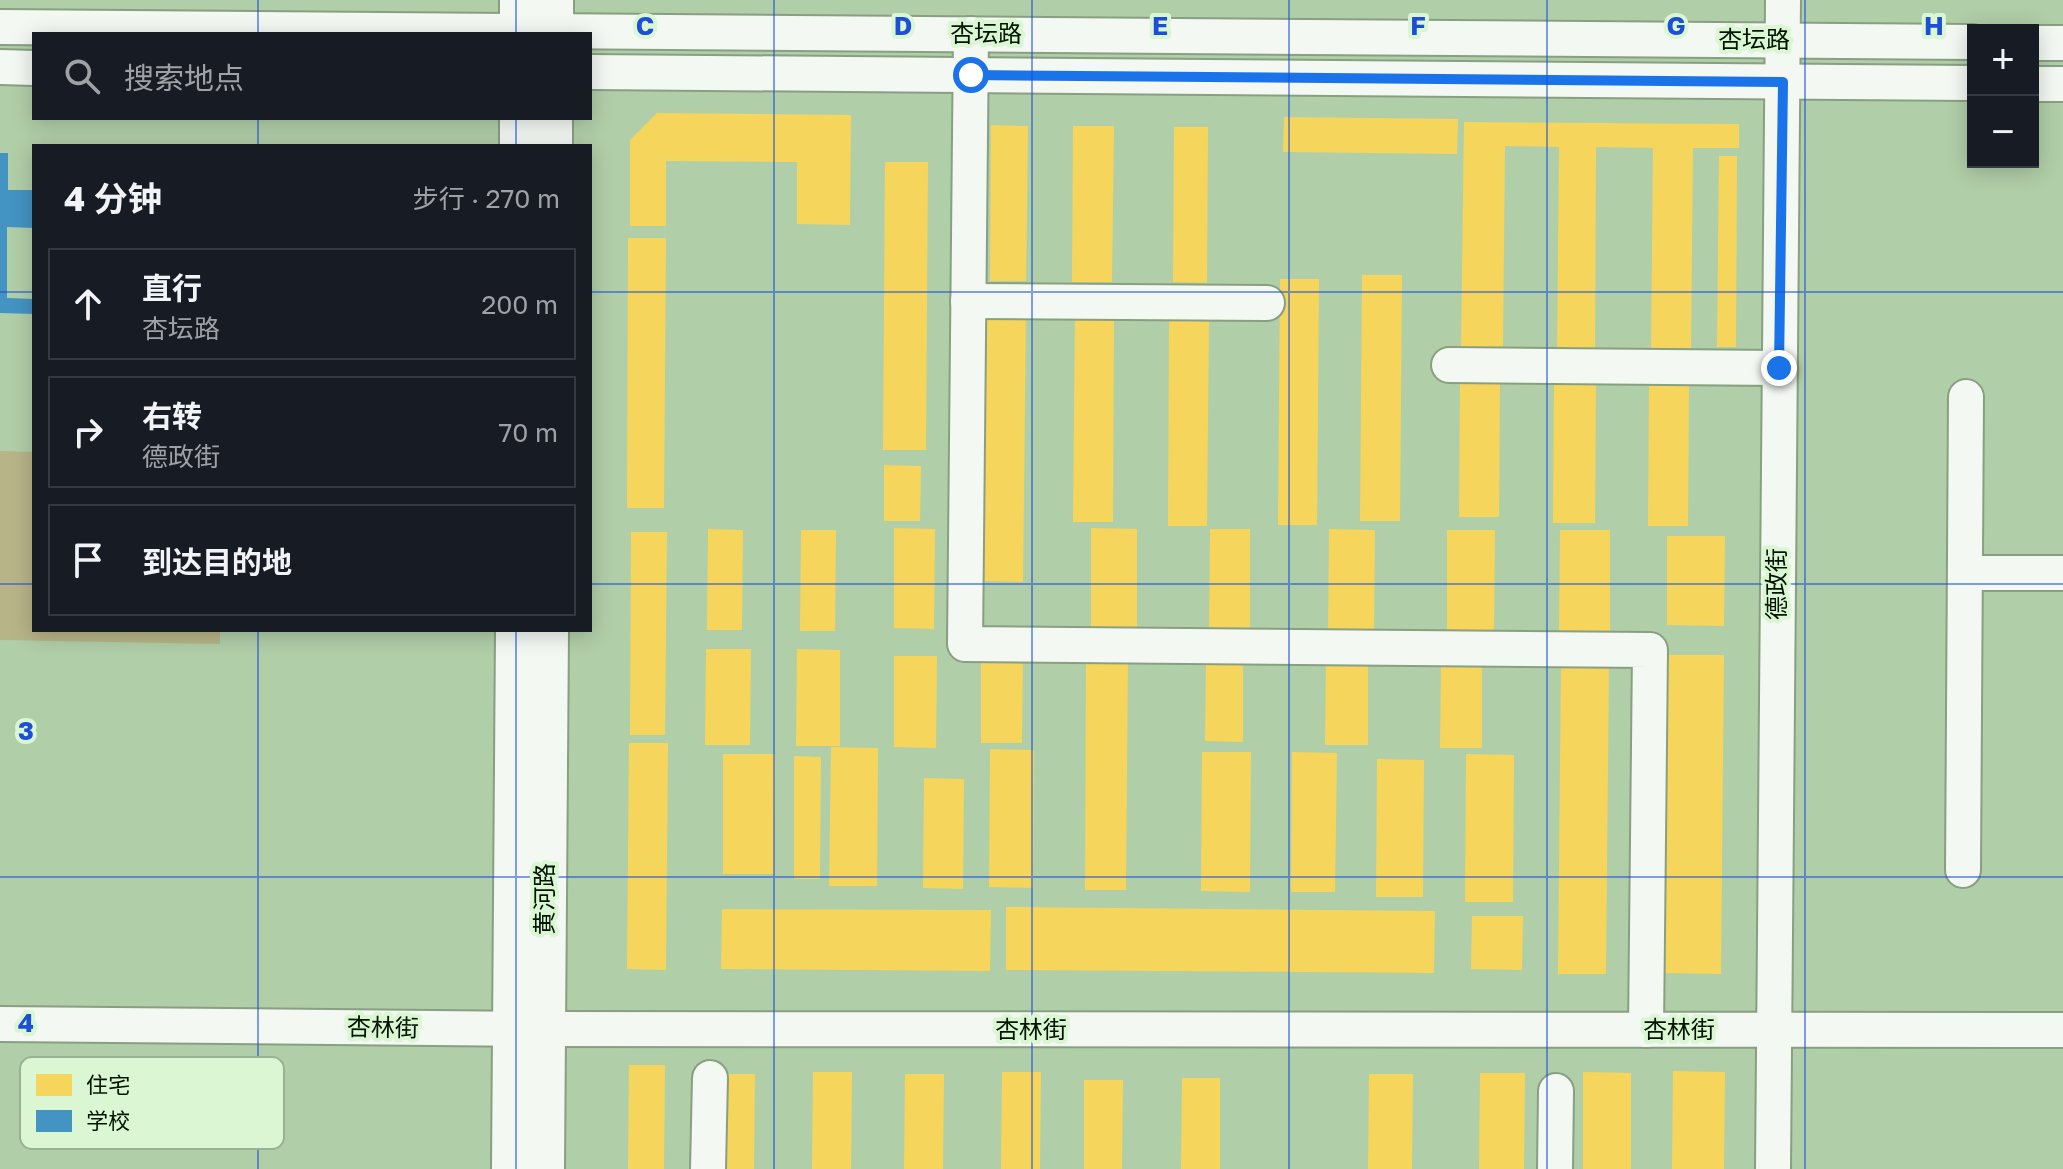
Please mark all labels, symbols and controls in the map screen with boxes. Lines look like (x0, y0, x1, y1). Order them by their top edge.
text: C (636, 10, 654, 41)
text: D (894, 10, 912, 41)
text: E (1152, 10, 1168, 41)
text: F (1410, 10, 1426, 41)
text: G (1666, 10, 1686, 41)
text: H (1924, 10, 1944, 41)
street label: 杏坛路 (950, 18, 1022, 47)
street label: 杏坛路 (1718, 24, 1790, 53)
map controls (1967, 24, 2039, 168)
button: + (1967, 24, 2039, 96)
search box (32, 32, 592, 120)
icon: search (60, 54, 104, 98)
route start (953, 57, 989, 93)
text: 搜索地点 (124, 60, 244, 96)
button: − (1967, 96, 2039, 168)
text: 4 分钟 (64, 178, 162, 218)
text: 步行 · 270 m (413, 183, 560, 214)
text: 直行 (142, 270, 202, 306)
icon: ahead (66, 282, 110, 326)
text: 200 m (481, 289, 558, 320)
text: 杏坛路 (142, 313, 220, 344)
route end (1761, 350, 1797, 386)
text: 右转 (142, 398, 202, 434)
icon: right (66, 410, 110, 454)
text: 70 m (499, 417, 558, 448)
text: 德政街 (142, 441, 220, 472)
icon: arrive (66, 538, 110, 582)
text: 到达目的地 (142, 544, 292, 580)
street label: 德政街 (1761, 548, 1790, 620)
text: 3 (18, 715, 34, 746)
street label: 黄河路 (529, 863, 558, 935)
text: 4 (18, 1007, 34, 1038)
street label: 杏林街 (347, 1011, 419, 1042)
street label: 杏林街 (995, 1014, 1067, 1043)
street label: 杏林街 (1643, 1014, 1715, 1043)
legend (20, 1057, 284, 1149)
text: 住宅 (86, 1071, 130, 1098)
text: 学校 (86, 1107, 130, 1134)

